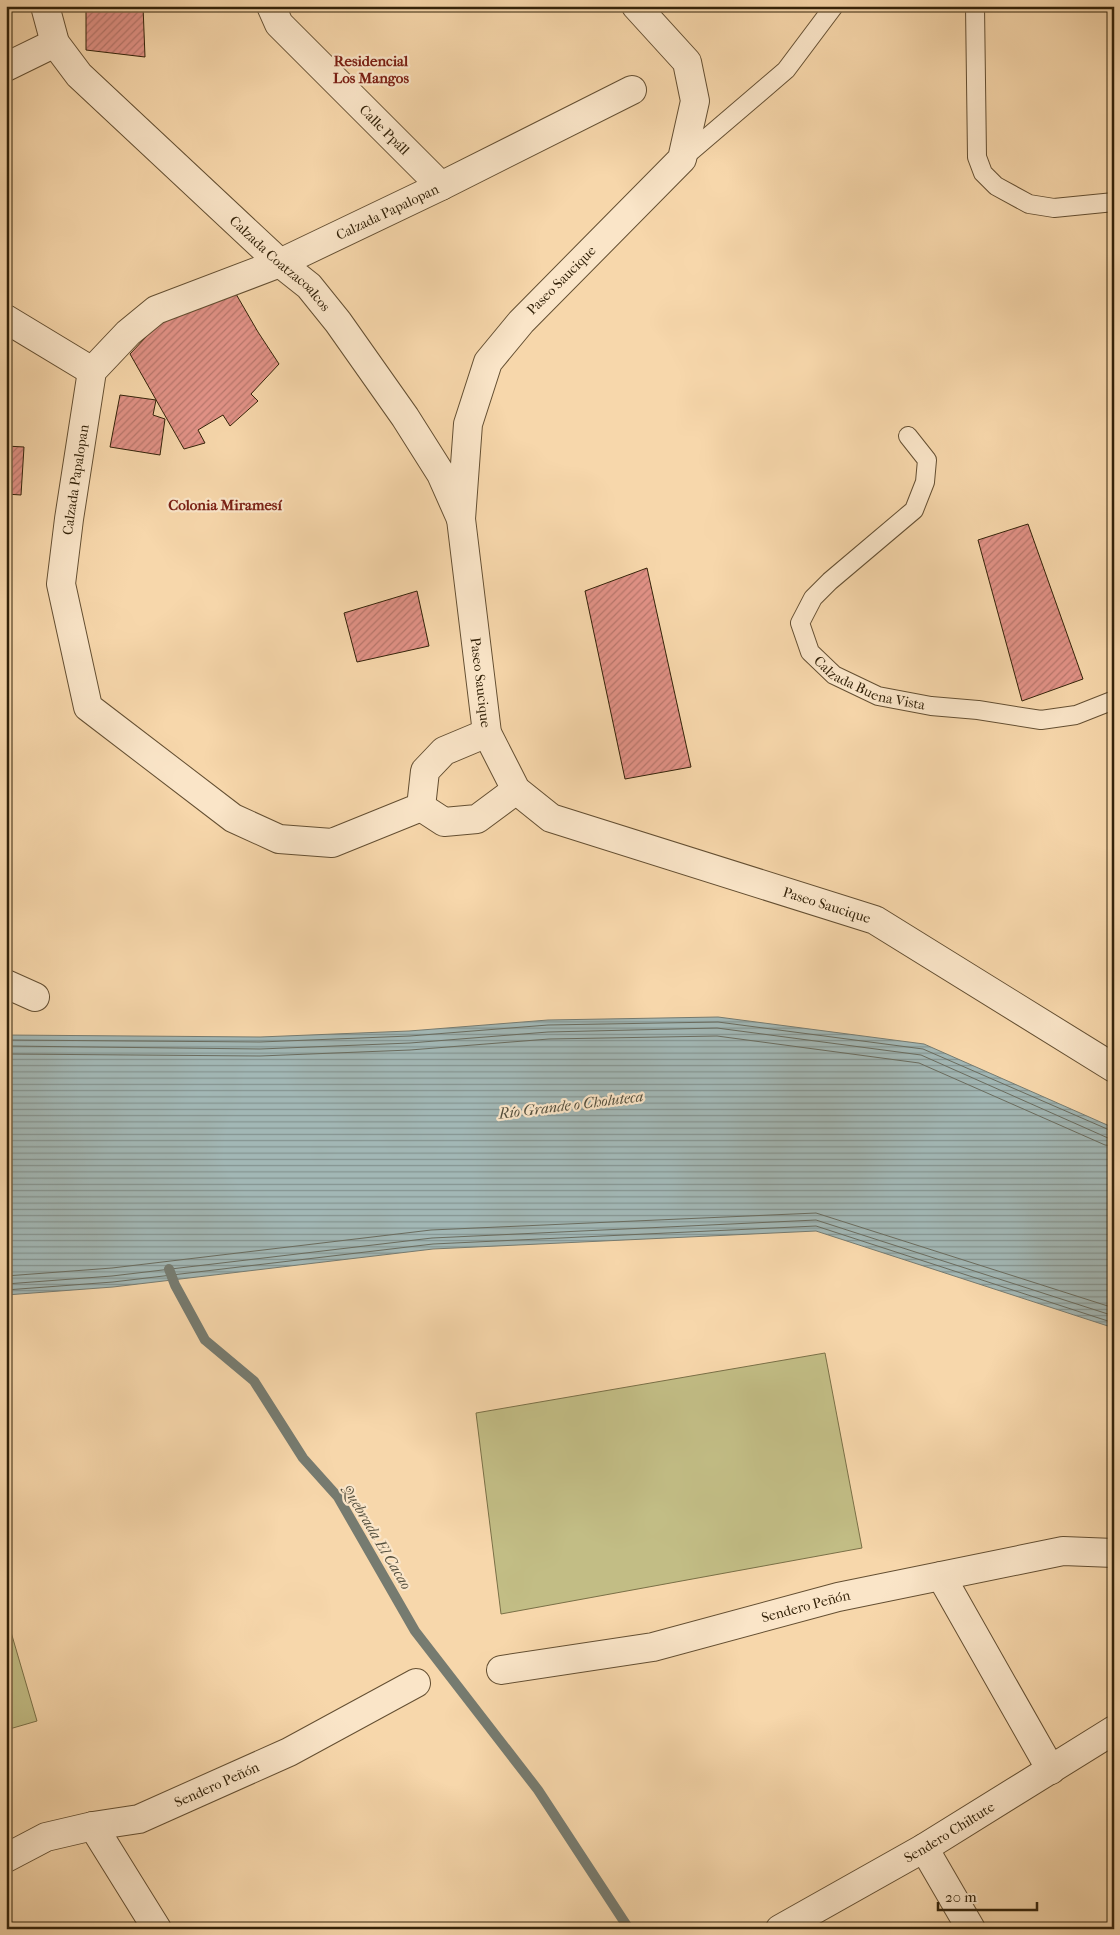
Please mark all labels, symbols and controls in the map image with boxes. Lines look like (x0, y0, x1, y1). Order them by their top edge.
district label: Residencial Los Mangos (333, 52, 409, 87)
street label: Calle Ppáll (356, 101, 413, 159)
street label: Calzada Papalopan (333, 180, 441, 244)
street label: Calzada Coatzacoalcos (226, 212, 334, 315)
street label: Paseo Saucique (523, 242, 599, 318)
street label: Calzada Papalopan (59, 423, 93, 536)
district label: Colonia Miramesí (168, 496, 282, 514)
street label: Paseo Saucique (466, 636, 494, 729)
street label: Calzada Buena Vista (810, 652, 927, 714)
street label: Paseo Saucique (781, 884, 873, 927)
water label: Río Grande o Choluteca (497, 1087, 645, 1123)
water label: Quebrada El Cacao (338, 1480, 415, 1593)
street label: Sendero Peñón (760, 1587, 852, 1626)
street label: Sendero Peñón (172, 1758, 262, 1811)
street label: Sendero Chiltute (901, 1798, 998, 1866)
scale bar (938, 1880, 1036, 1912)
text: 20 m (945, 1888, 977, 1906)

